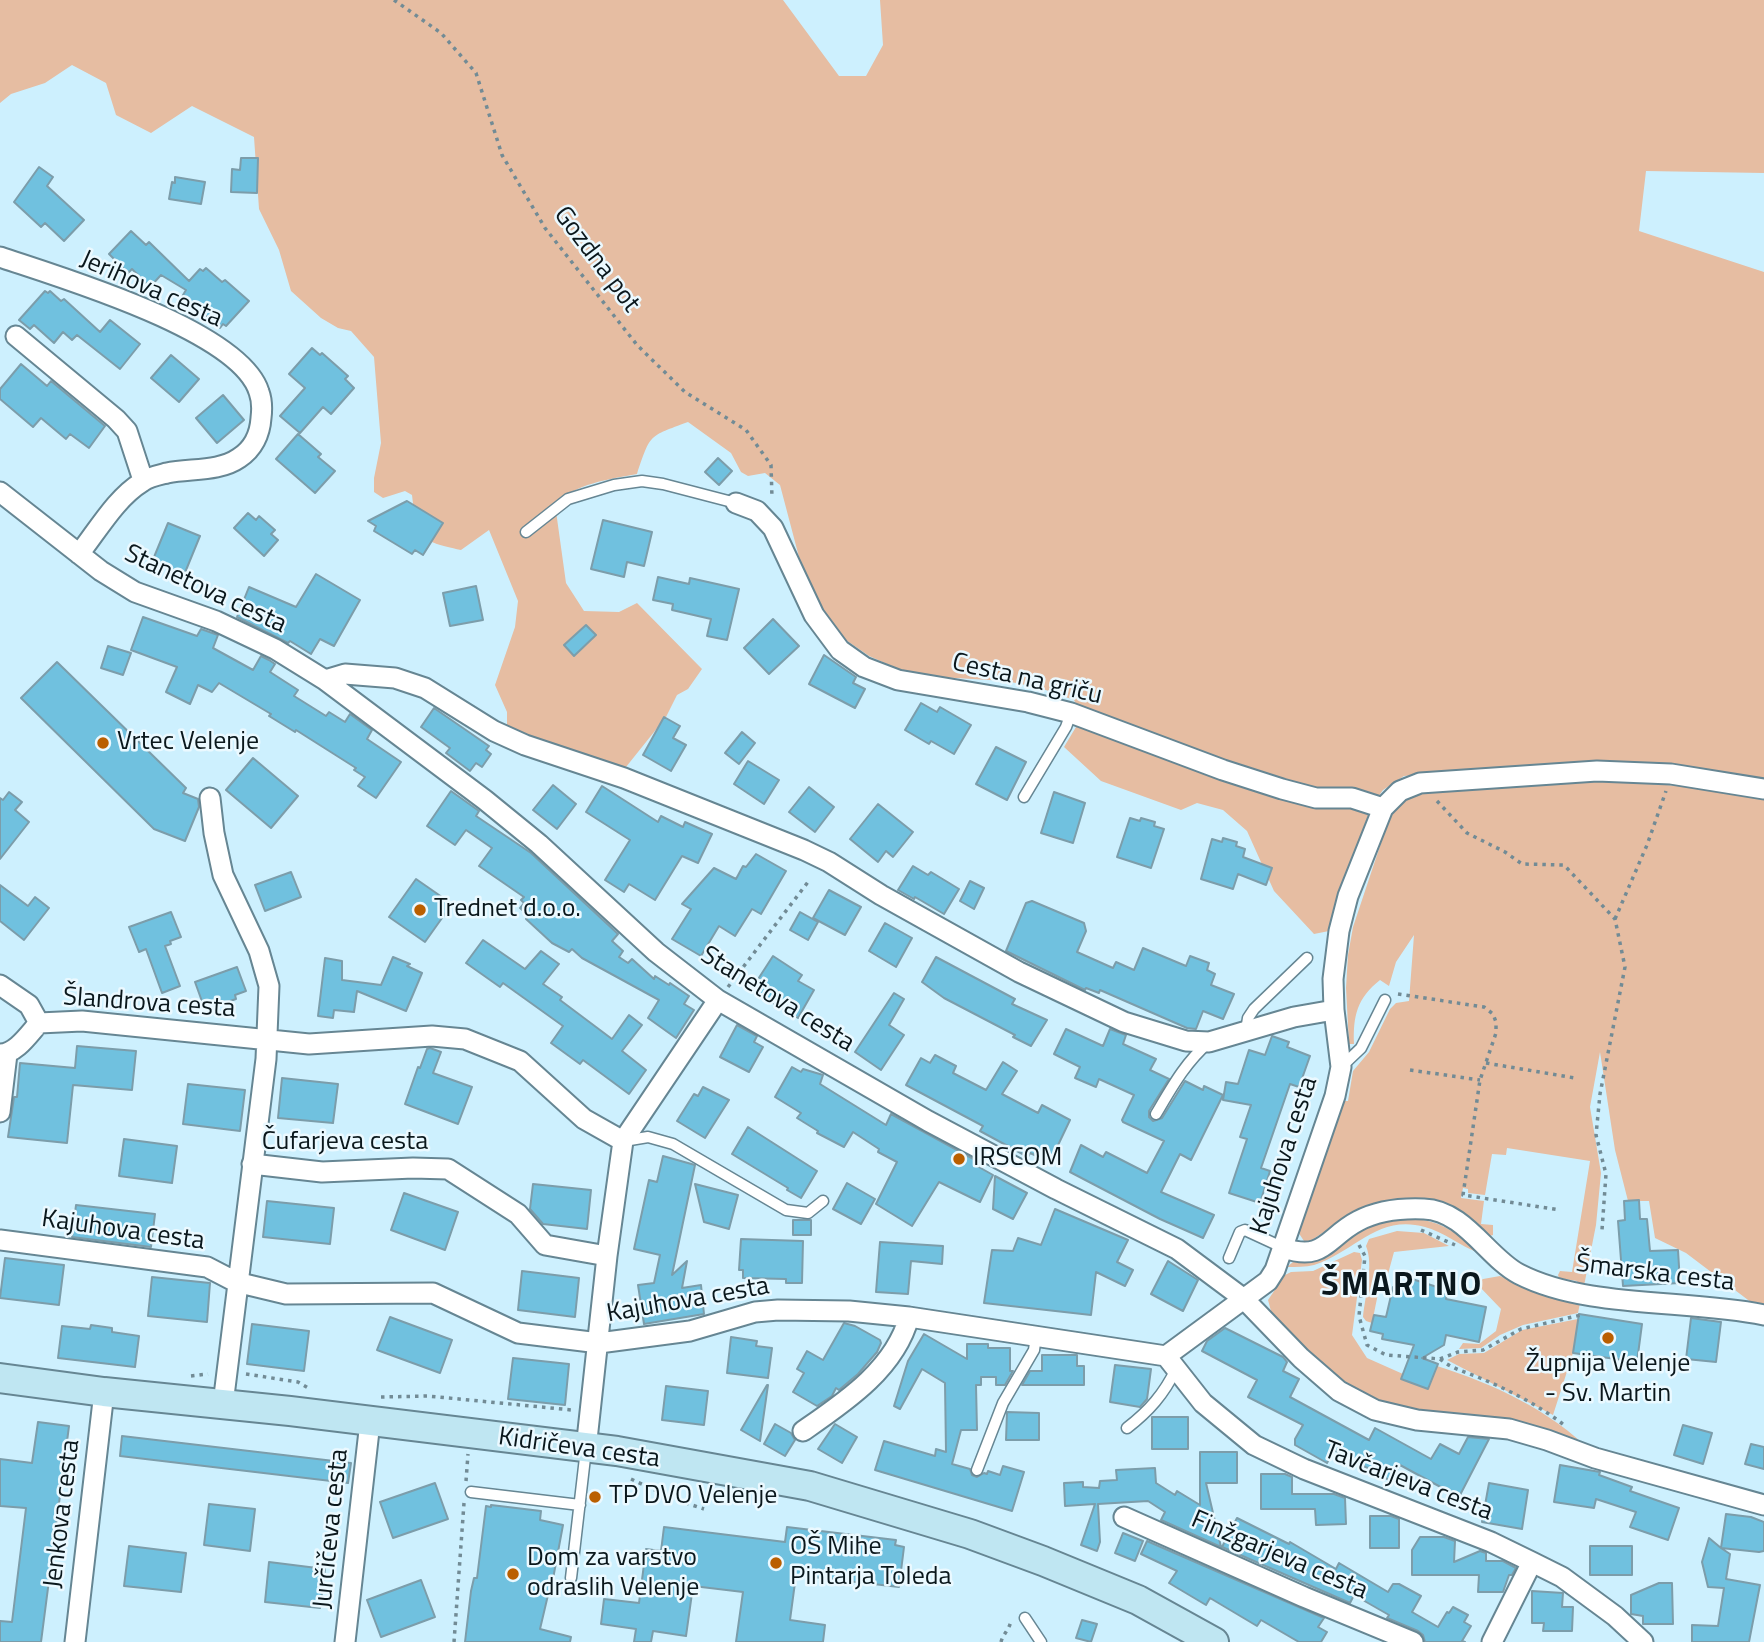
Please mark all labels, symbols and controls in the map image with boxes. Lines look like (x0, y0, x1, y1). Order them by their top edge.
street label: Gozdna pot (546, 201, 646, 319)
street label: Jerihova cesta (75, 245, 227, 335)
street label: Stanetova cesta (119, 539, 291, 641)
street label: Cesta na griču (949, 648, 1105, 712)
place label: Vrtec Velenje (117, 727, 259, 759)
marker: Vrtec Velenje (95, 735, 111, 751)
place label: Trednet d.o.o. (434, 894, 581, 926)
marker: Trednet d.o.o. (412, 902, 428, 918)
street label: Stanetova cesta (694, 940, 860, 1060)
street label: Šlandrova cesta (62, 982, 236, 1026)
street label: Kajuhova cesta (1245, 1073, 1325, 1239)
street label: Čufarjeva cesta (262, 1127, 428, 1159)
place label: IRSCOM (973, 1143, 1062, 1175)
marker: IRSCOM (951, 1151, 967, 1167)
street label: Kajuhova cesta (39, 1204, 207, 1258)
street label: Šmarska cesta (1574, 1249, 1736, 1299)
district label: ŠMARTNO (1322, 1267, 1482, 1307)
street label: Kajuhova cesta (604, 1271, 772, 1331)
marker: Župnija Velenje - Sv. Martin (1600, 1330, 1616, 1346)
place label: Župnija Velenje - Sv. Martin (1526, 1349, 1690, 1410)
street label: Kidričeva cesta (496, 1422, 662, 1476)
street label: Tavčarjeva cesta (1319, 1436, 1497, 1528)
street label: Jenkova cesta (38, 1438, 88, 1590)
street label: Jurčičeva cesta (308, 1447, 356, 1611)
place label: TP DVO Velenje (609, 1481, 777, 1513)
marker: TP DVO Velenje (587, 1489, 603, 1505)
street label: Finžgarjeva cesta (1186, 1505, 1372, 1607)
place label: OŠ Mihe Pintarja Toleda (790, 1532, 952, 1594)
place label: Dom za varstvo odraslih Velenje (527, 1543, 699, 1604)
marker: OŠ Mihe Pintarja Toleda (768, 1555, 784, 1571)
marker: Dom za varstvo odraslih Velenje (505, 1566, 521, 1582)

